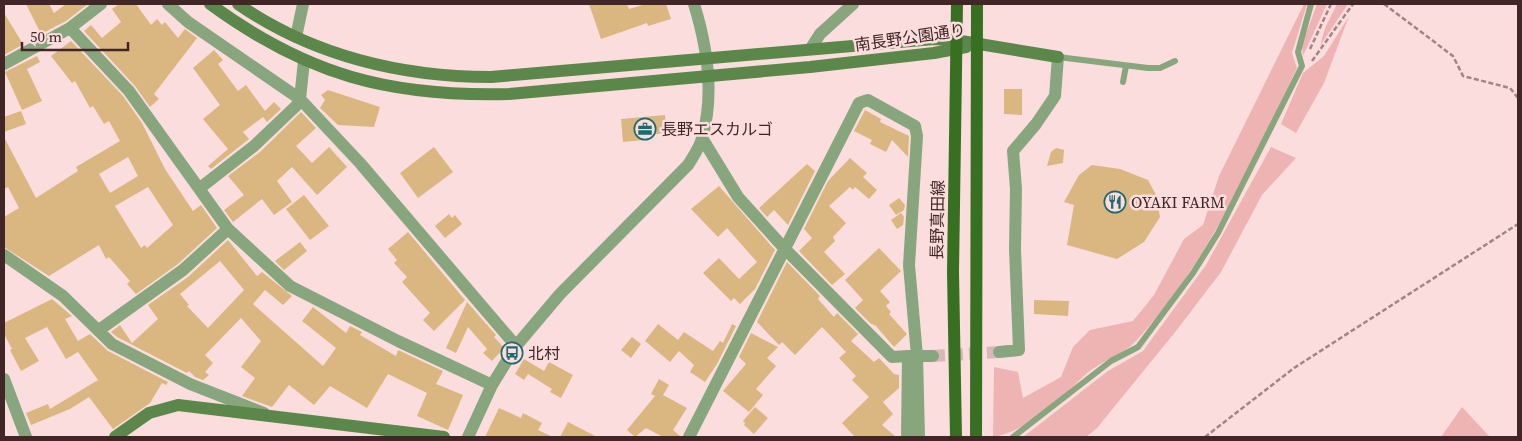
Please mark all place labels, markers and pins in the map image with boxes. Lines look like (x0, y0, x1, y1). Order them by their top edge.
office icon: 長野エスカルゴ (633, 117, 657, 141)
place label: 長野エスカルゴ (661, 118, 773, 140)
restaurant icon: OYAKI FARM (1103, 190, 1127, 214)
place label: OYAKI FARM (1131, 191, 1225, 213)
bus stop icon: 北村 (500, 341, 524, 365)
place label: 北村 (528, 342, 560, 364)

